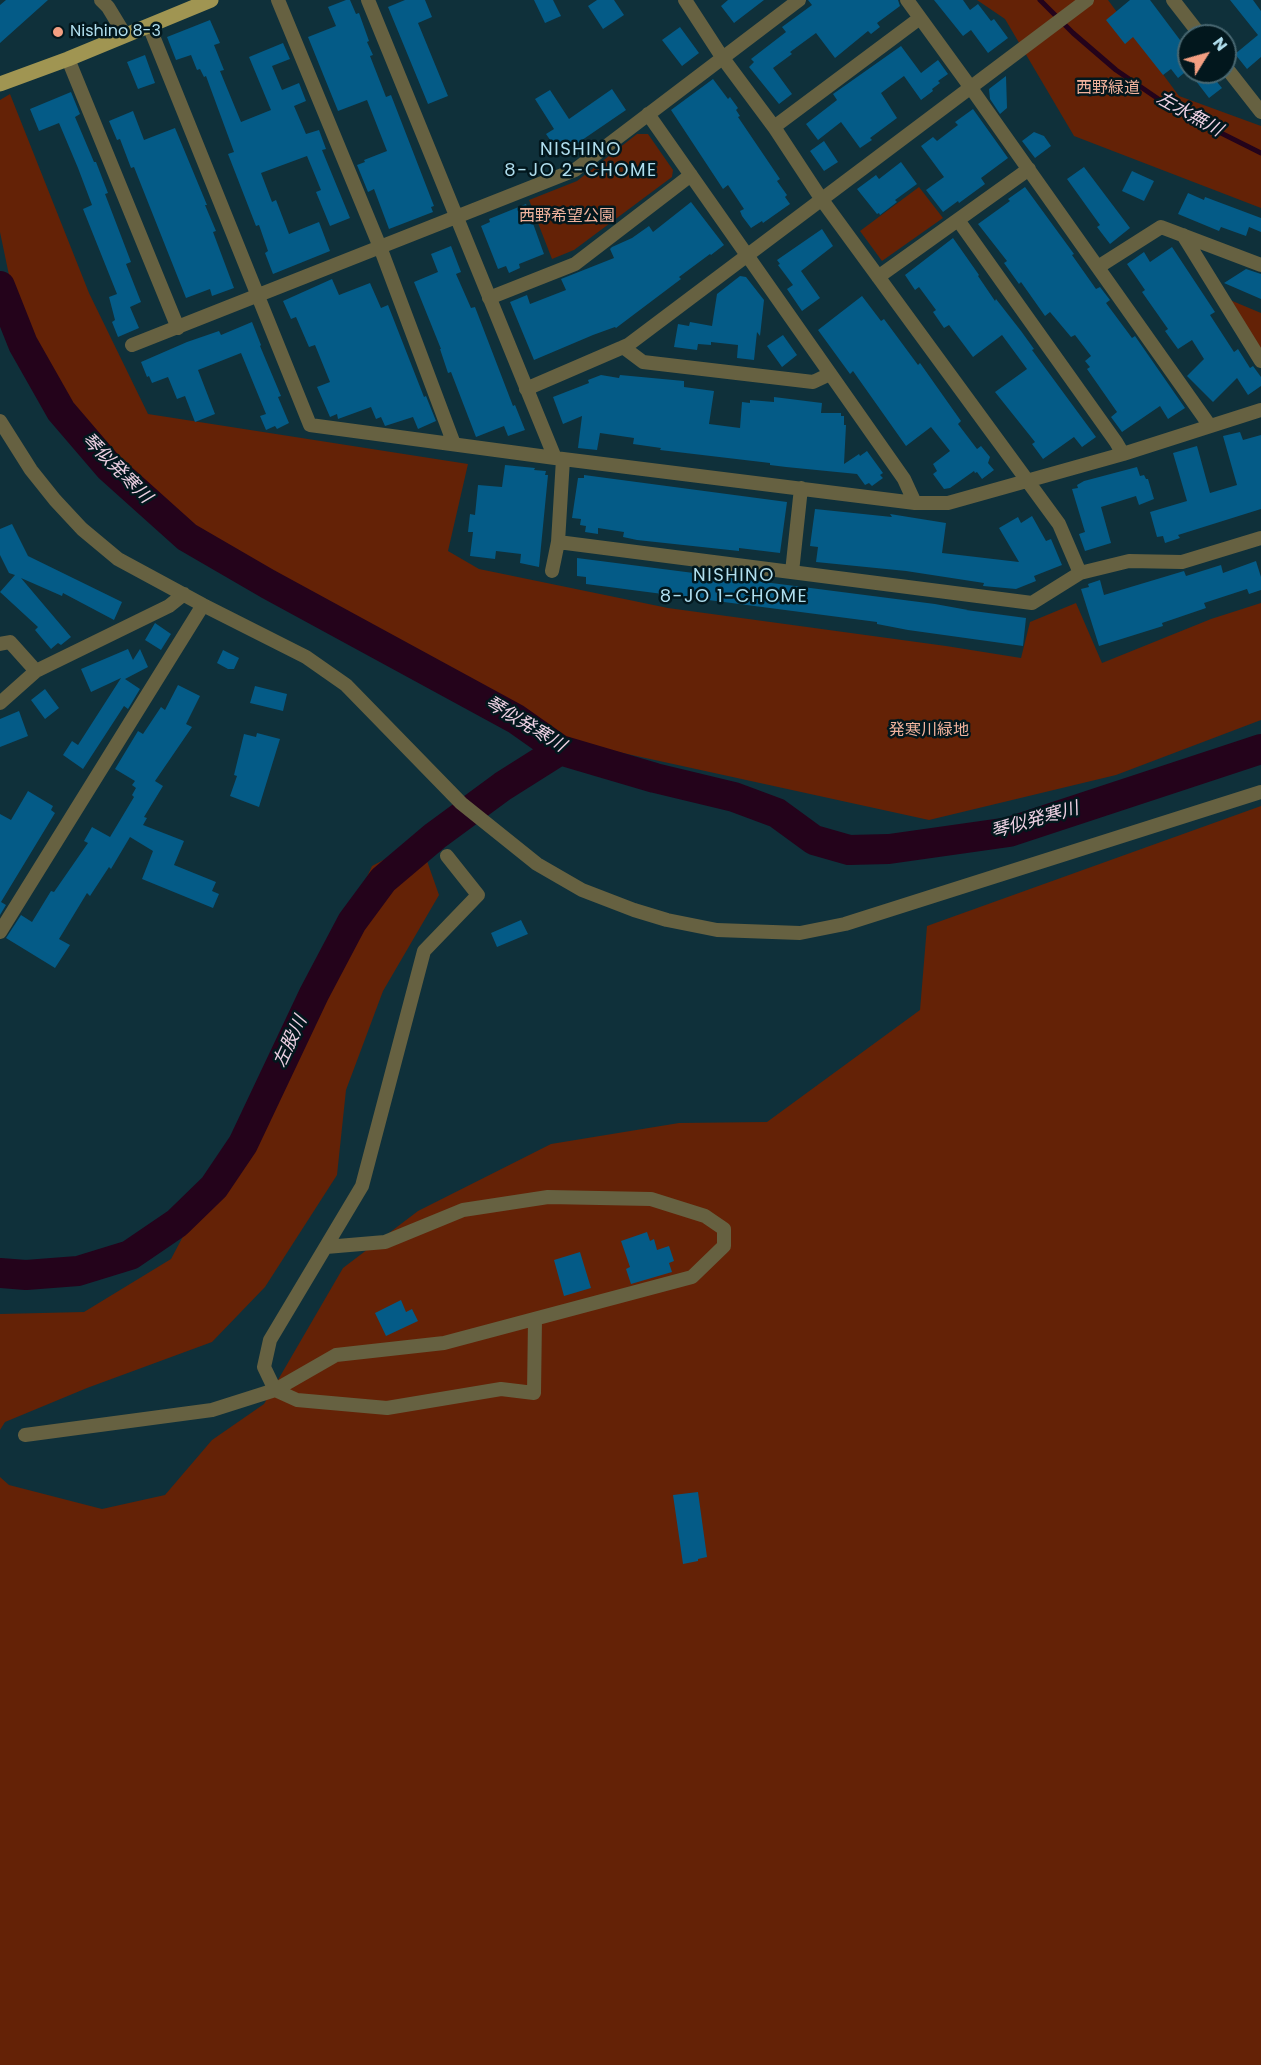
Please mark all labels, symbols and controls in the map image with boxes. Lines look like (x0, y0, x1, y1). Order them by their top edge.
place label: Nishino 8-3 (70, 22, 161, 42)
north arrow (1177, 24, 1237, 84)
marker: Nishino 8-3 (51, 25, 65, 39)
text: N (1207, 32, 1233, 56)
park label: 西野緑道 (1076, 79, 1140, 99)
water label: 左水無川 (1152, 88, 1226, 142)
district label: NISHINO 8-JO 2-CHOME (504, 139, 658, 182)
park label: 西野希望公園 (519, 207, 615, 227)
water label: 琴似発寒川 (77, 430, 155, 508)
district label: NISHINO 8-JO 1-CHOME (660, 565, 808, 608)
water label: 琴似発寒川 (481, 693, 569, 757)
park label: 発寒川緑地 (889, 721, 969, 741)
water label: 琴似発寒川 (989, 798, 1081, 844)
water label: 左股川 (270, 1013, 312, 1071)

